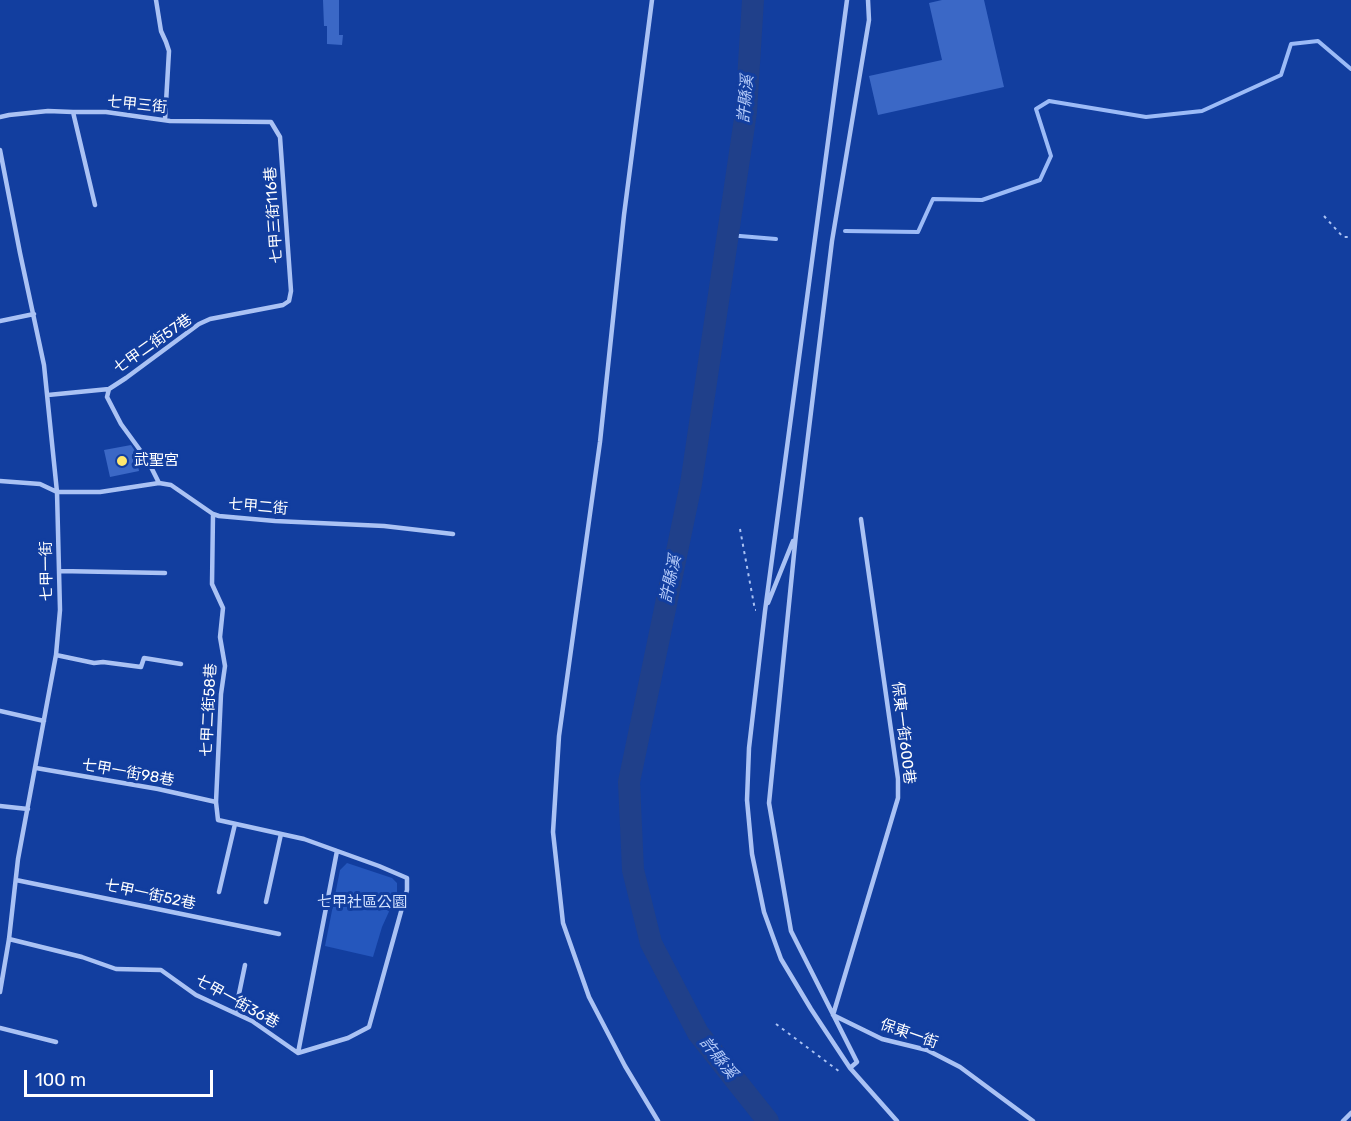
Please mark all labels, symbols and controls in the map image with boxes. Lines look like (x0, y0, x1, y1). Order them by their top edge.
water label: 許縣溪 (734, 74, 758, 124)
street label: 七甲三街 (106, 93, 168, 117)
street label: 七甲三街116巷 (262, 166, 286, 264)
street label: 七甲二街57巷 (110, 310, 196, 378)
place label: 武聖宮 (134, 452, 179, 470)
marker: 武聖宮 (115, 454, 129, 468)
street label: 七甲二街 (227, 495, 289, 519)
street label: 七甲一街 (37, 541, 57, 601)
water label: 許縣溪 (657, 554, 685, 604)
street label: 七甲二街58巷 (198, 663, 220, 757)
street label: 保東一街600巷 (888, 681, 918, 785)
street label: 七甲一街98巷 (80, 756, 176, 790)
street label: 七甲一街52巷 (103, 877, 197, 913)
park label: 七甲社區公園 (317, 894, 407, 912)
street label: 七甲一街36巷 (192, 972, 282, 1032)
street label: 保東一街 (878, 1016, 940, 1052)
water label: 許縣溪 (695, 1033, 741, 1083)
scale bar (27, 1058, 216, 1096)
text: 100 m (35, 1069, 86, 1091)

